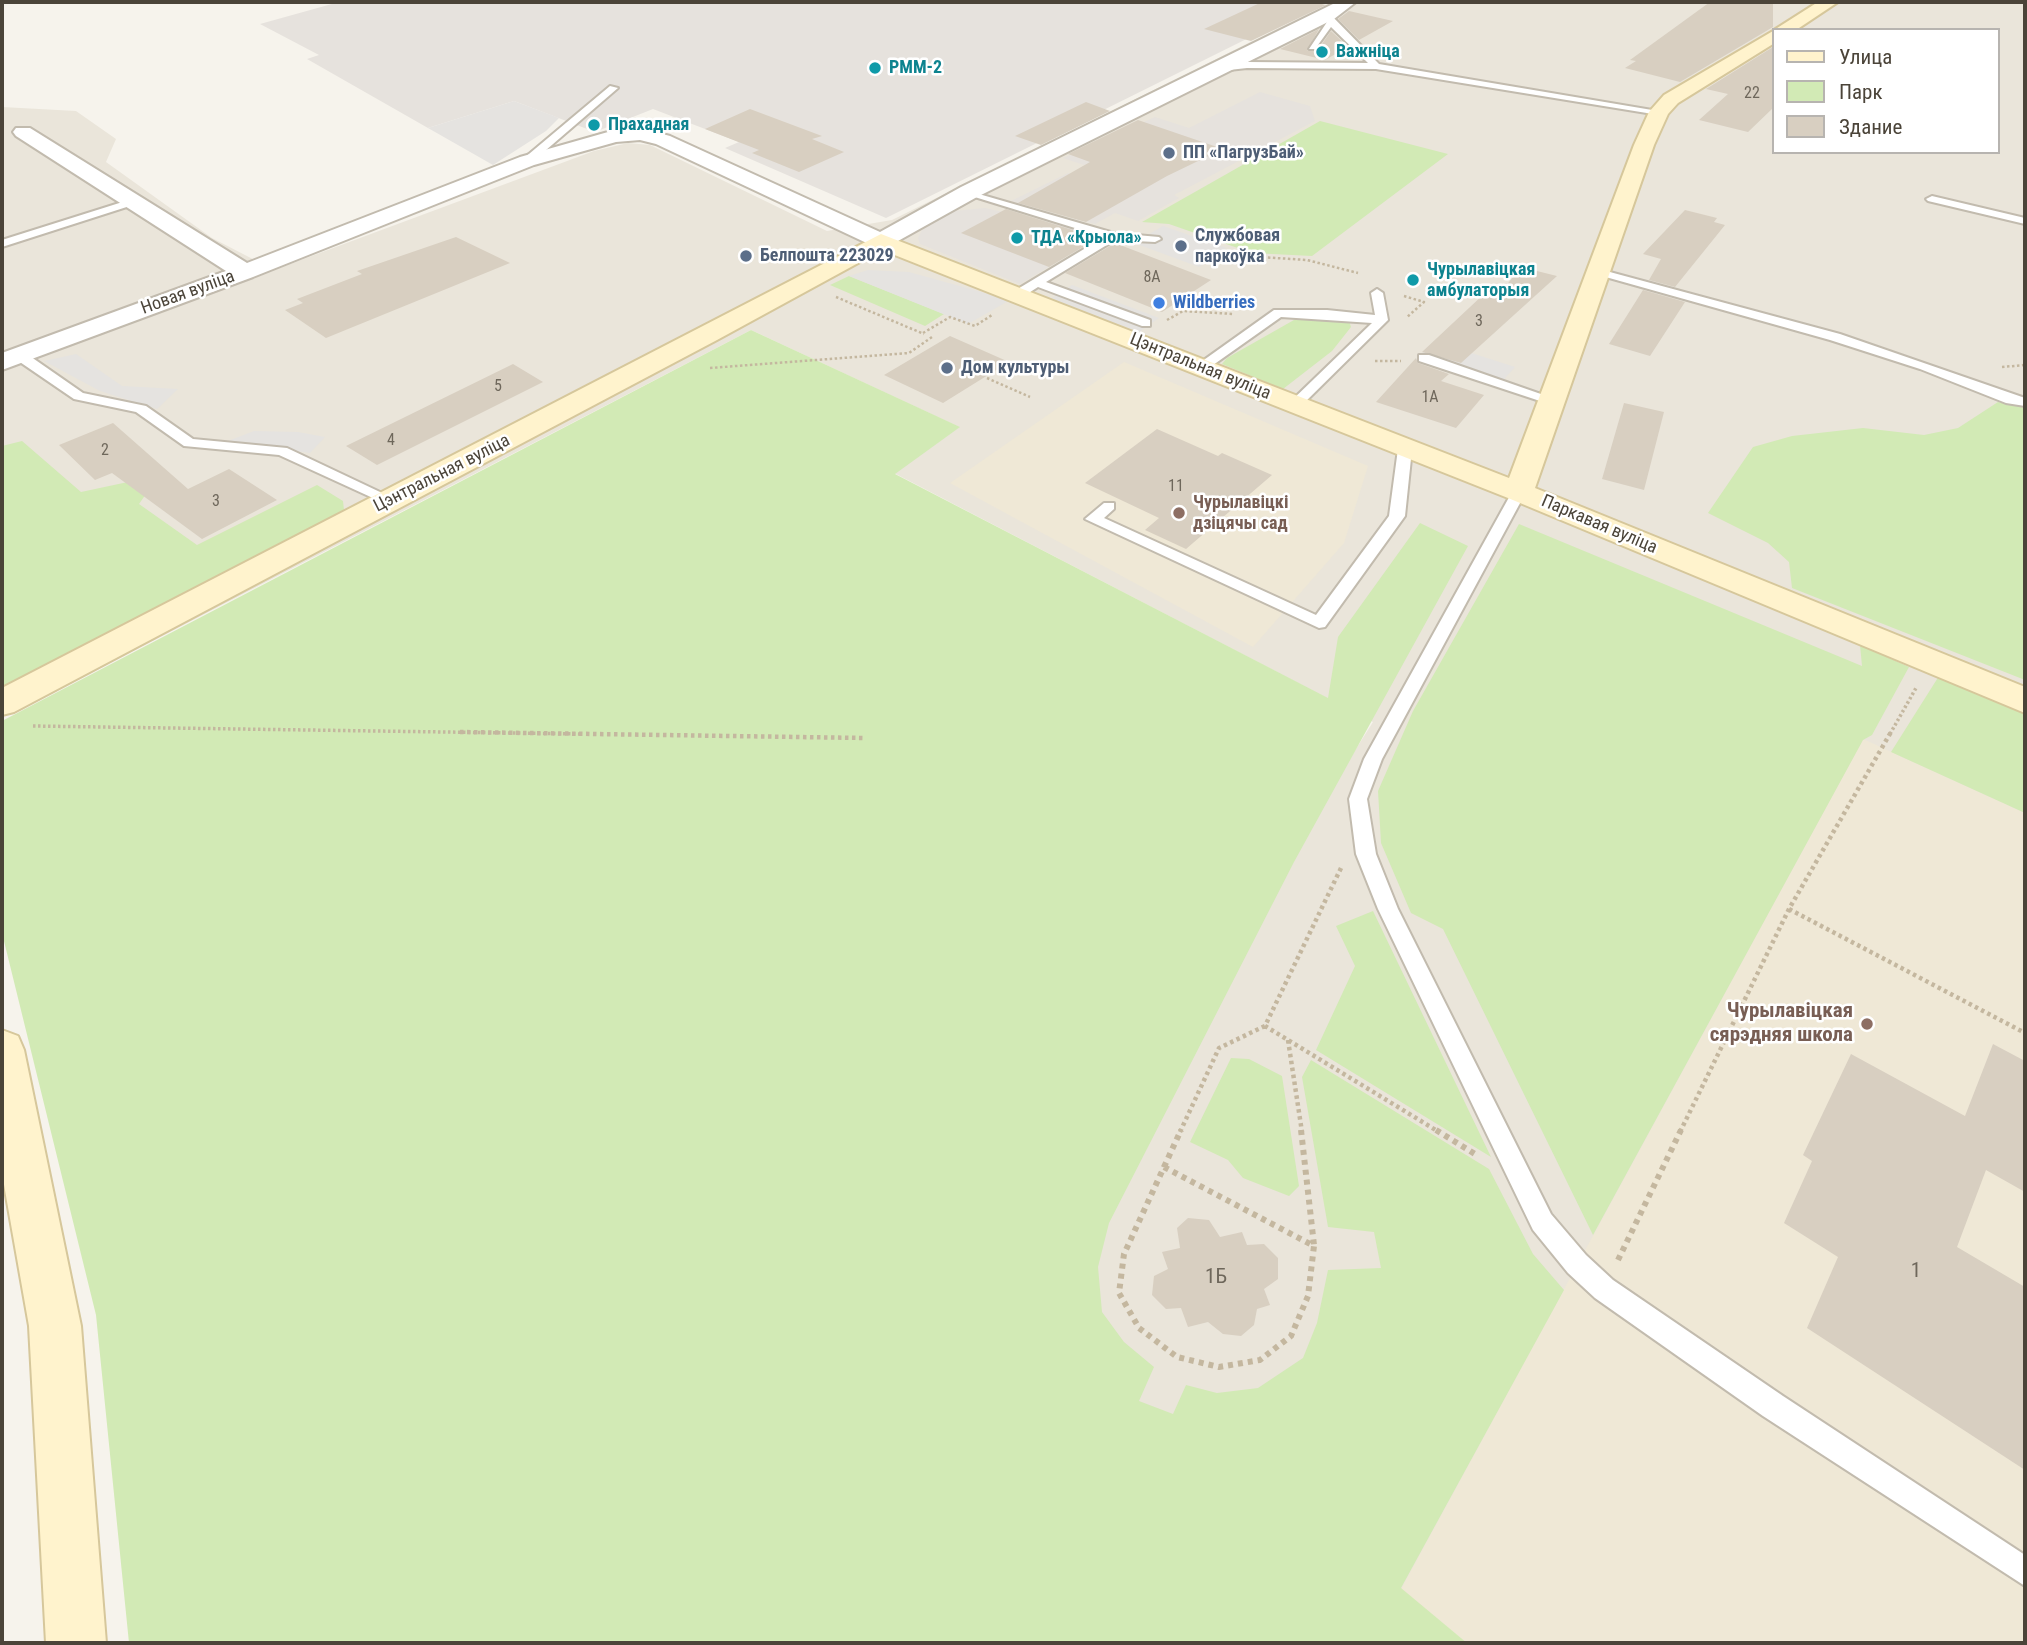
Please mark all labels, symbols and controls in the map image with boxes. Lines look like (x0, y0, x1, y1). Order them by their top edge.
legend (1772, 28, 1999, 154)
place label: Важніца (1336, 41, 1400, 63)
marker: Важніца (1314, 44, 1330, 60)
text: Улица (1839, 45, 1892, 69)
place label: РММ-2 (889, 57, 942, 79)
marker: РММ-2 (867, 60, 883, 76)
text: Парк (1839, 80, 1883, 104)
house number: 22 (1744, 84, 1760, 104)
place label: Прахадная (608, 114, 689, 136)
text: Здание (1839, 115, 1902, 139)
marker: Прахадная (586, 117, 602, 133)
place label: ПП «ПагрузБай» (1183, 142, 1304, 164)
marker: ПП «ПагрузБай» (1161, 145, 1177, 161)
place label: Службовая паркоўка (1195, 225, 1280, 268)
place label: ТДА «Крыола» (1031, 227, 1142, 249)
marker: ТДА «Крыола» (1009, 230, 1025, 246)
marker: Службовая паркоўка (1173, 238, 1189, 254)
place label: Белпошта 223029 (760, 245, 894, 267)
marker: Белпошта 223029 (738, 248, 754, 264)
place label: Чурылавіцкая амбулаторыя (1427, 259, 1535, 302)
street label: Новая вуліца (138, 266, 238, 320)
house number: 8А (1143, 268, 1161, 288)
marker: Чурылавіцкая амбулаторыя (1405, 272, 1421, 288)
place label: Wildberries (1173, 292, 1255, 314)
marker: Wildberries (1151, 295, 1167, 311)
house number: 3 (1475, 312, 1483, 332)
street label: Цэнтральная вуліца (1126, 329, 1274, 405)
place label: Дом культуры (961, 357, 1070, 379)
marker: Дом культуры (939, 360, 955, 376)
house number: 5 (494, 377, 502, 397)
house number: 1А (1421, 388, 1439, 408)
street label: Цэнтральная вуліца (370, 430, 514, 518)
house number: 4 (387, 431, 395, 451)
house number: 2 (101, 441, 109, 461)
house number: 11 (1168, 477, 1184, 497)
street label: Паркавая вуліца (1538, 491, 1660, 559)
house number: 3 (212, 492, 220, 512)
place label: Чурылавіцкі дзіцячы сад (1193, 492, 1288, 534)
marker: Чурылавіцкі дзіцячы сад (1171, 505, 1187, 521)
place label: Чурылавіцкая сярэдняя школа (1710, 999, 1853, 1049)
marker: Чурылавіцкая сярэдняя школа (1859, 1016, 1875, 1032)
house number: 1 (1911, 1259, 1921, 1285)
house number: 1Б (1205, 1265, 1227, 1291)

